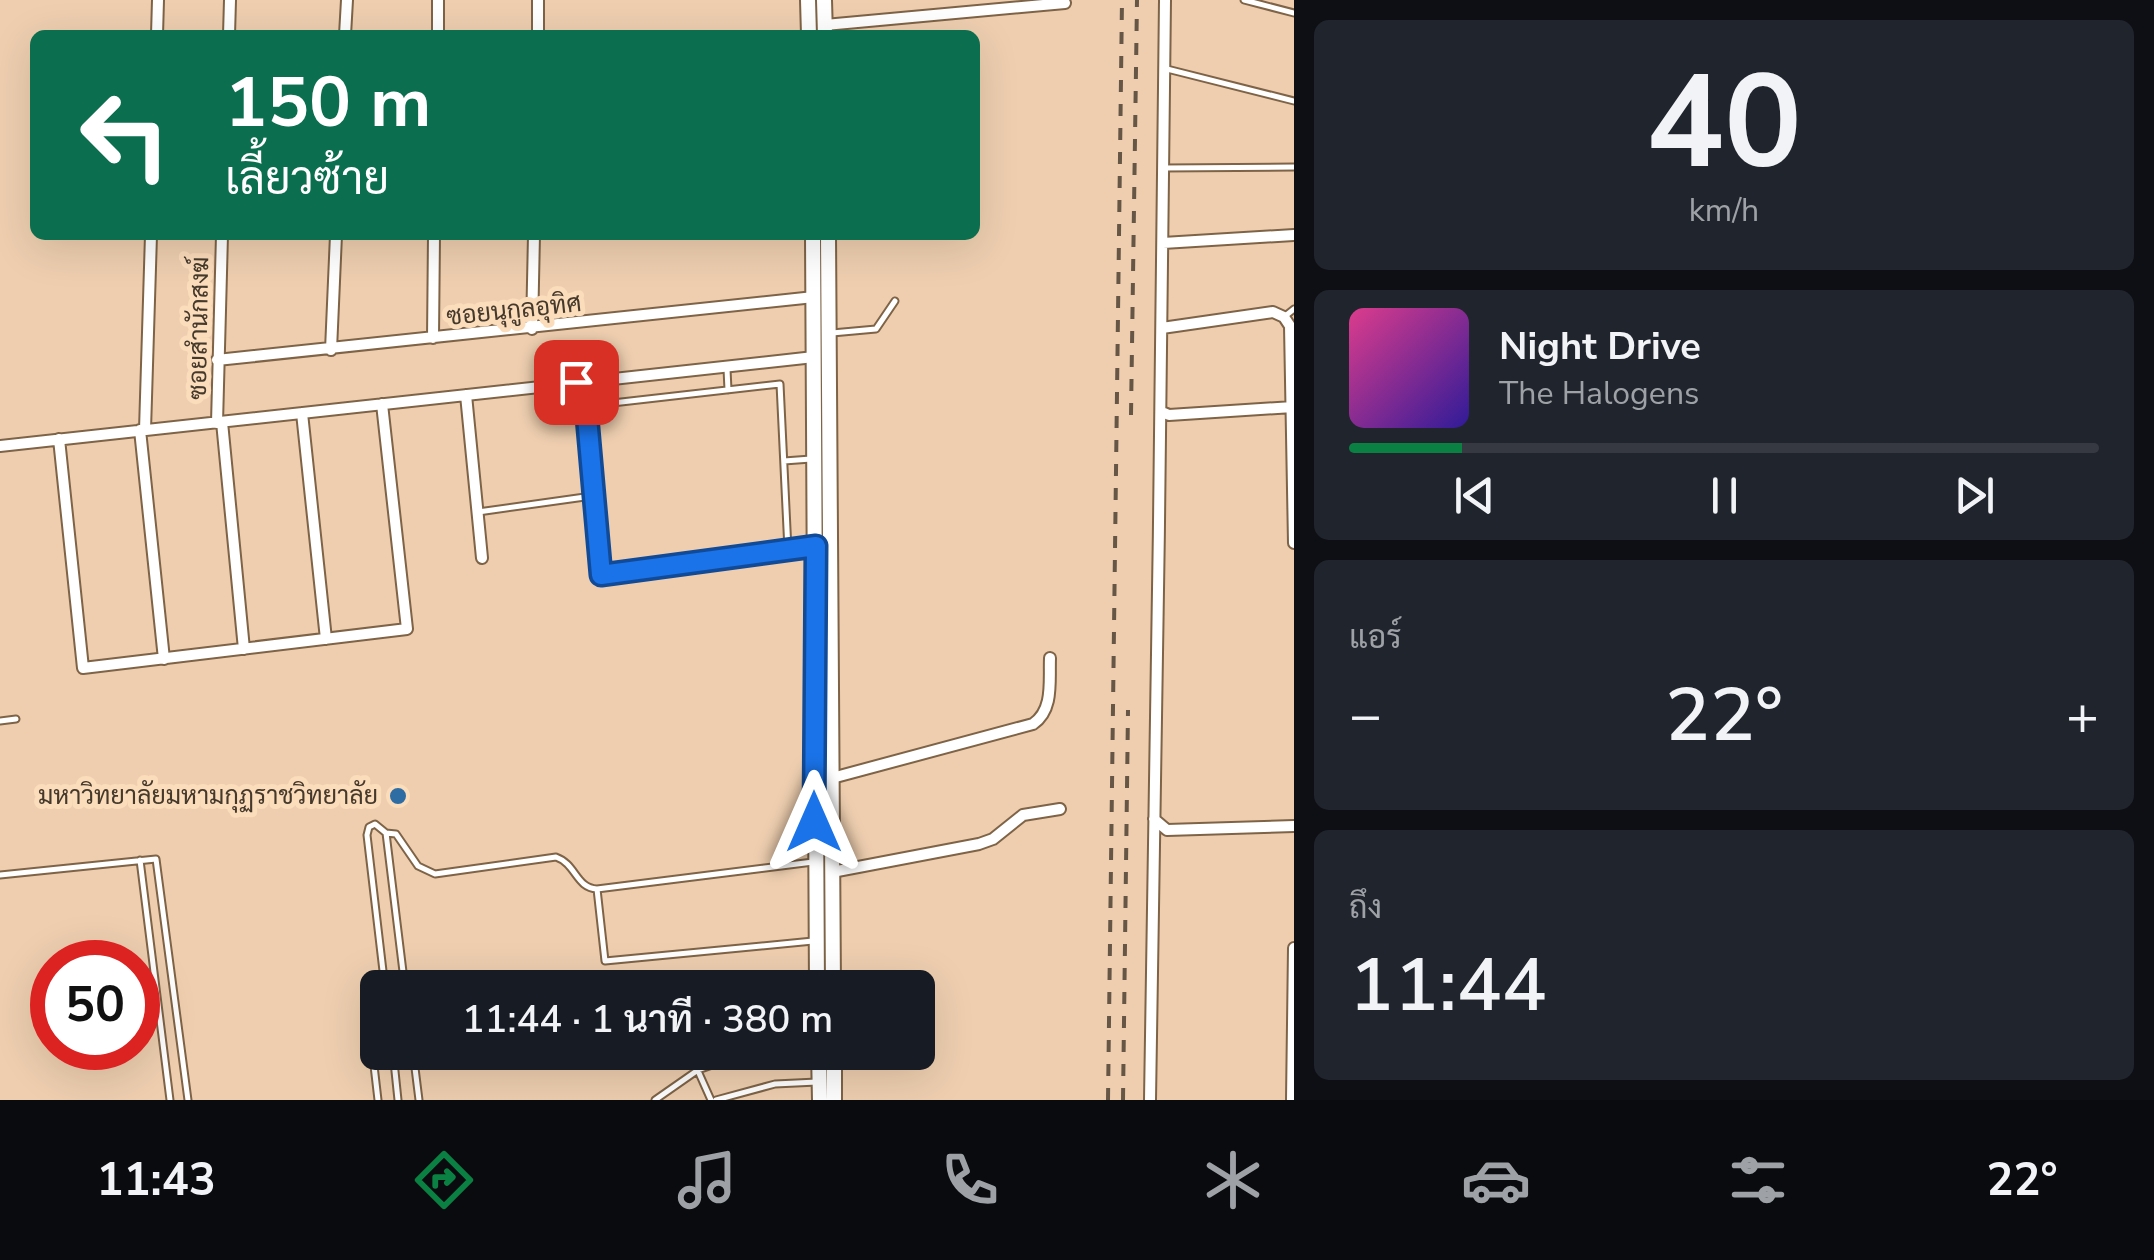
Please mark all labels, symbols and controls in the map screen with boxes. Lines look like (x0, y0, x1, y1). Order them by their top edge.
text: 40 (1646, 35, 1802, 212)
text: 150 m (225, 55, 431, 151)
icon: left (60, 70, 190, 200)
text: เลี้ยวซ้าย (225, 149, 389, 210)
text: km/h (1689, 189, 1759, 232)
street label: ซอยสำนักสงฆ์ (180, 256, 217, 400)
street label: ซอยนุกูลอุทิศ (445, 286, 583, 334)
text: Night Drive (1499, 321, 1701, 372)
pin (534, 340, 619, 425)
icon: arrive (549, 355, 604, 410)
text: The Halogens (1499, 372, 1699, 415)
icon: previous (1447, 468, 1502, 523)
icon: pause (1697, 468, 1752, 523)
icon: next (1947, 468, 2002, 523)
text: แอร์ (1349, 616, 1402, 659)
text: 22° (1665, 664, 1783, 766)
text: − (1349, 678, 1382, 753)
text: + (2066, 678, 2099, 753)
position arrow (762, 770, 866, 874)
place label: มหาวิทยาลัยมหามกุฏราชวิทยาลัย (38, 779, 378, 813)
marker: มหาวิทยาลัยมหามกุฏราชวิทยาลัย (387, 785, 409, 807)
text: ถึง (1349, 886, 1382, 929)
text: 11:44 (1349, 934, 1547, 1036)
speed limit sign: 50 (30, 940, 160, 1070)
text: 11:44 · 1 นาที · 380 m (462, 994, 833, 1045)
icon: directions (409, 1145, 479, 1215)
icon: music (672, 1145, 742, 1215)
icon: phone (935, 1145, 1005, 1215)
icon: climate (1198, 1145, 1268, 1215)
icon: car (1461, 1145, 1531, 1215)
icon: filters (1723, 1145, 1793, 1215)
text: 11:43 (96, 1150, 216, 1211)
text: 22° (1986, 1150, 2058, 1211)

